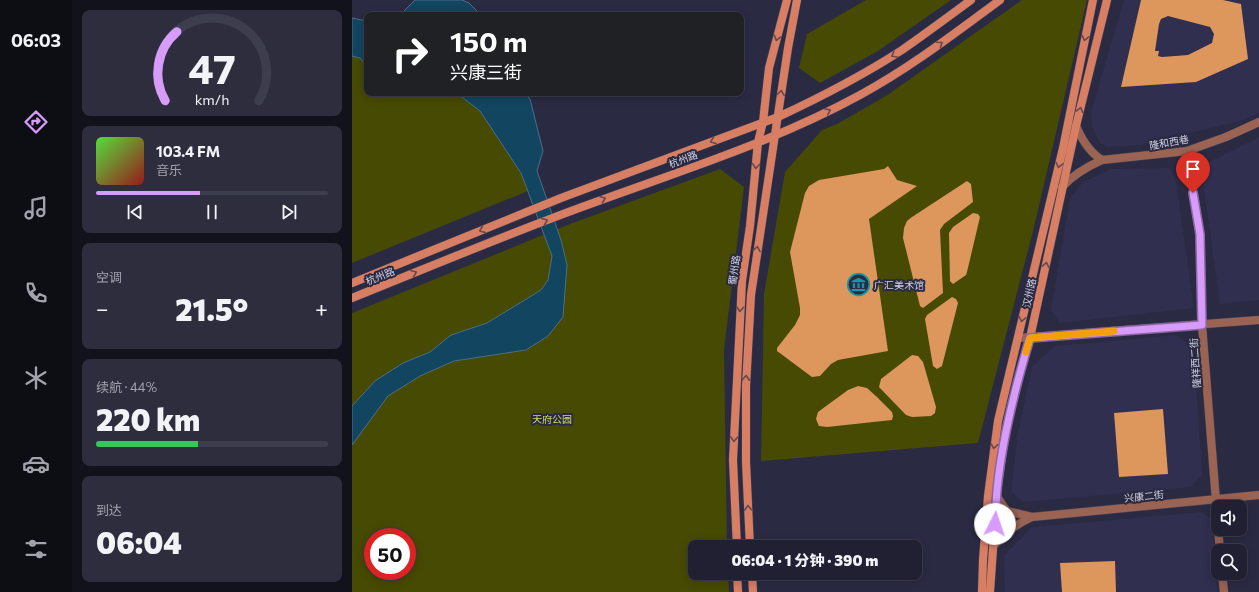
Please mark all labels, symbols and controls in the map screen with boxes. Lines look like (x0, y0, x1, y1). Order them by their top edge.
text: 150 m (450, 24, 527, 58)
icon: right (384, 28, 436, 80)
text: 06:03 (11, 29, 61, 51)
one-way arrow (773, 34, 782, 41)
one-way arrow (1082, 35, 1090, 41)
text: 47 (188, 42, 236, 93)
one-way arrow (935, 42, 942, 49)
one-way arrow (891, 50, 898, 57)
text: 兴康三街 (450, 61, 522, 83)
text: km/h (195, 90, 229, 108)
one-way arrow (776, 90, 785, 96)
one-way arrow (1075, 107, 1083, 114)
icon: directions (22, 108, 50, 136)
one-way arrow (824, 108, 831, 116)
street label: 隆和西巷 (1148, 133, 1190, 151)
one-way arrow (710, 136, 717, 144)
text: 103.4 FM (156, 142, 220, 160)
street label: 杭州路 (667, 148, 699, 170)
pin (1176, 152, 1210, 193)
icon: arrive (1182, 158, 1204, 180)
text: 音乐 (156, 162, 182, 178)
one-way arrow (1055, 162, 1063, 169)
one-way arrow (752, 163, 761, 169)
icon: music (22, 194, 50, 222)
one-way arrow (599, 195, 606, 204)
icon: previous (124, 201, 146, 223)
icon: pause (201, 201, 223, 223)
icon: next (278, 201, 300, 223)
one-way arrow (541, 217, 548, 225)
one-way arrow (478, 226, 485, 234)
one-way arrow (752, 246, 761, 252)
street label: 蜀州路 (726, 254, 742, 286)
one-way arrow (1041, 262, 1049, 268)
street label: 杭州路 (364, 265, 396, 287)
text: 空调 (96, 269, 122, 285)
one-way arrow (411, 269, 418, 277)
museum icon: 广汇美术馆 (846, 272, 872, 298)
street label: 汉州路 (1020, 277, 1038, 309)
icon: phone (22, 279, 50, 307)
place label: 广汇美术馆 (874, 279, 924, 291)
text: 21.5° (175, 290, 248, 327)
text: − (96, 295, 109, 322)
text: + (315, 295, 328, 322)
one-way arrow (735, 306, 744, 312)
one-way arrow (1019, 316, 1027, 322)
street label: 隆祥西二街 (1187, 338, 1203, 388)
icon: climate (22, 364, 50, 392)
one-way arrow (742, 375, 750, 381)
text: 续航 · 44% (96, 379, 157, 395)
text: 220 km (96, 400, 200, 437)
park label: 天府公园 (532, 413, 572, 425)
one-way arrow (730, 436, 738, 442)
one-way arrow (990, 443, 999, 449)
icon: car (22, 450, 50, 478)
street label: 兴康二街 (1123, 488, 1165, 504)
map controls (1211, 500, 1247, 580)
button: sound (1211, 500, 1247, 536)
text: 到达 (96, 502, 122, 518)
position arrow (974, 503, 1016, 545)
one-way arrow (744, 505, 753, 511)
text: 06:04 (96, 523, 182, 560)
speed limit sign: 50 (364, 528, 416, 580)
icon: filters (22, 535, 50, 563)
button: search (1211, 544, 1247, 580)
text: 06:04 · 1 分钟 · 390 m (732, 551, 878, 569)

